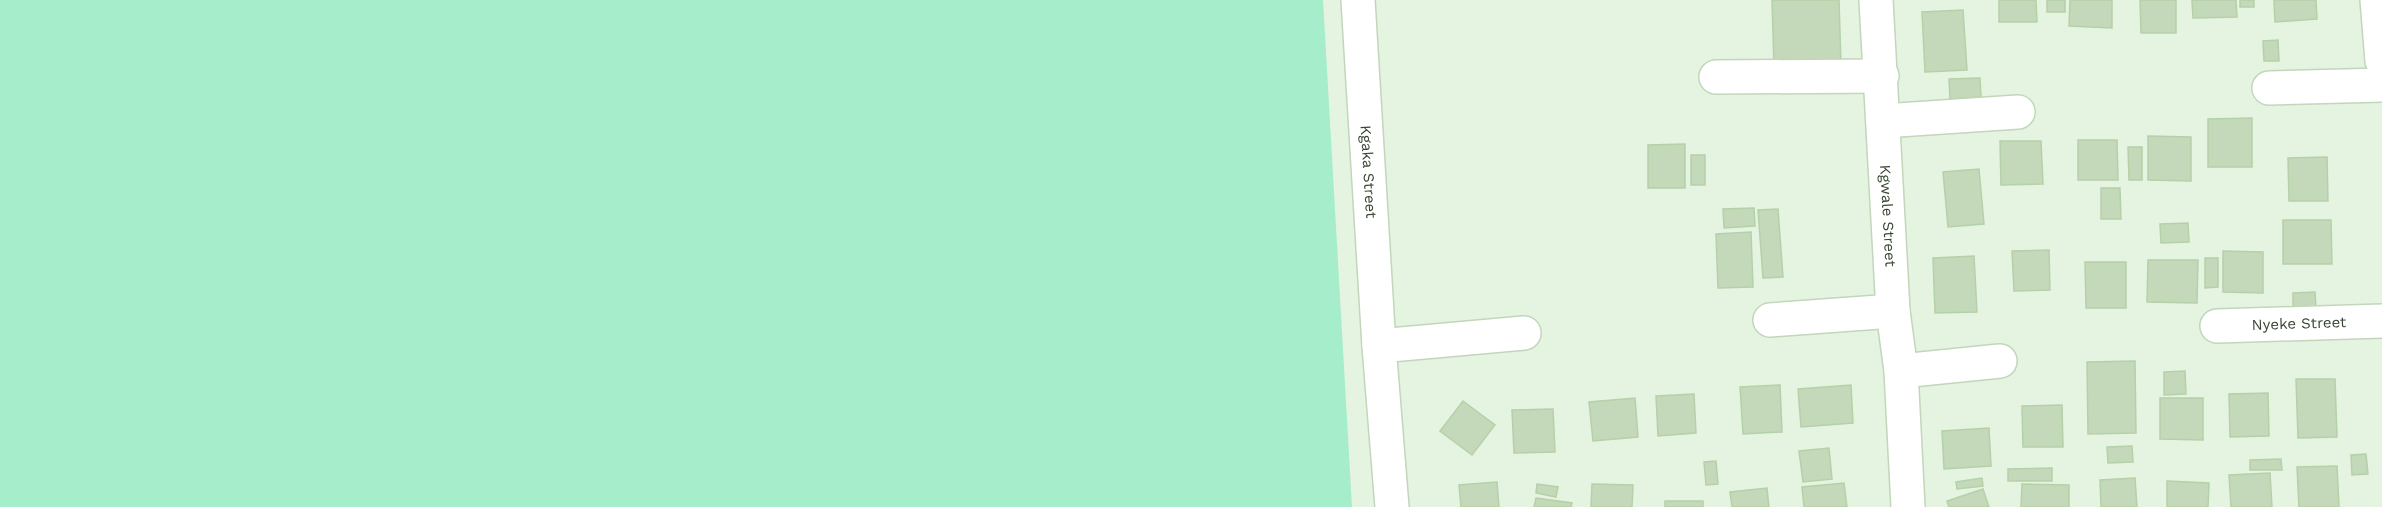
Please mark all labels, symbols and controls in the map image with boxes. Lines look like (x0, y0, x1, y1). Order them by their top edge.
street label: Kgaka Street (1357, 125, 1380, 219)
street label: Kgwale Street (1876, 164, 1900, 268)
street label: Nyeke Street (2251, 313, 2347, 334)

